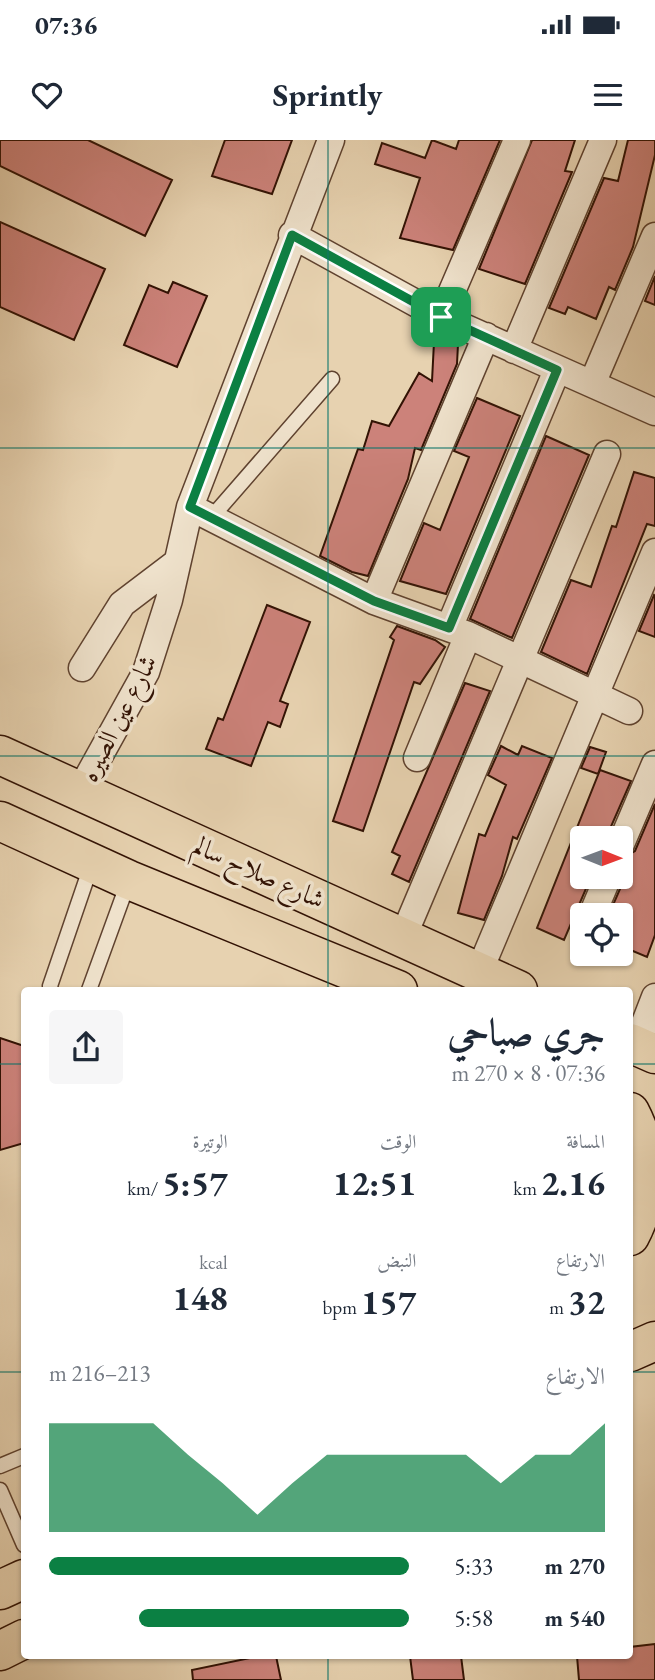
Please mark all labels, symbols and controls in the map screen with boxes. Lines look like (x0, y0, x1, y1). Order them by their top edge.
text: 07:36 (35, 8, 97, 42)
text: Sprintly (273, 74, 382, 116)
icon: heart (28, 76, 66, 114)
icon: menu (589, 76, 627, 114)
pin (411, 287, 471, 347)
icon: arrive (422, 298, 460, 336)
street label: شارع عين الصيره (71, 649, 169, 790)
north arrow (570, 826, 634, 889)
map controls (570, 826, 633, 966)
street label: شارع صلاح سالم (185, 828, 330, 923)
button: locate (570, 903, 633, 966)
text: جري صباحي (448, 1007, 605, 1056)
button: share (49, 1010, 123, 1084)
text: 07:36 · 8 × 270 m (452, 1058, 605, 1088)
text: الوتيرة (193, 1129, 228, 1154)
text: الوقت (380, 1129, 416, 1154)
text: المسافة (566, 1129, 605, 1154)
text: 5:57 (162, 1160, 228, 1205)
text: 12:51 (332, 1160, 416, 1205)
text: 2.16 (541, 1160, 605, 1205)
text: /km (127, 1176, 162, 1201)
text: km (513, 1176, 541, 1201)
text: النبض (377, 1248, 416, 1273)
text: الارتفاع (556, 1248, 605, 1273)
text: kcal (199, 1250, 228, 1275)
text: 148 (172, 1275, 228, 1320)
text: 157 (361, 1279, 416, 1324)
text: 32 (568, 1279, 605, 1324)
text: bpm (323, 1295, 361, 1320)
text: m (549, 1295, 568, 1320)
text: 213–216 m (49, 1358, 150, 1388)
text: الارتفاع (545, 1361, 605, 1391)
text: 5:33 (454, 1551, 493, 1581)
text: 270 m (544, 1551, 605, 1581)
text: 5:58 (454, 1603, 493, 1633)
text: 540 m (544, 1603, 605, 1633)

